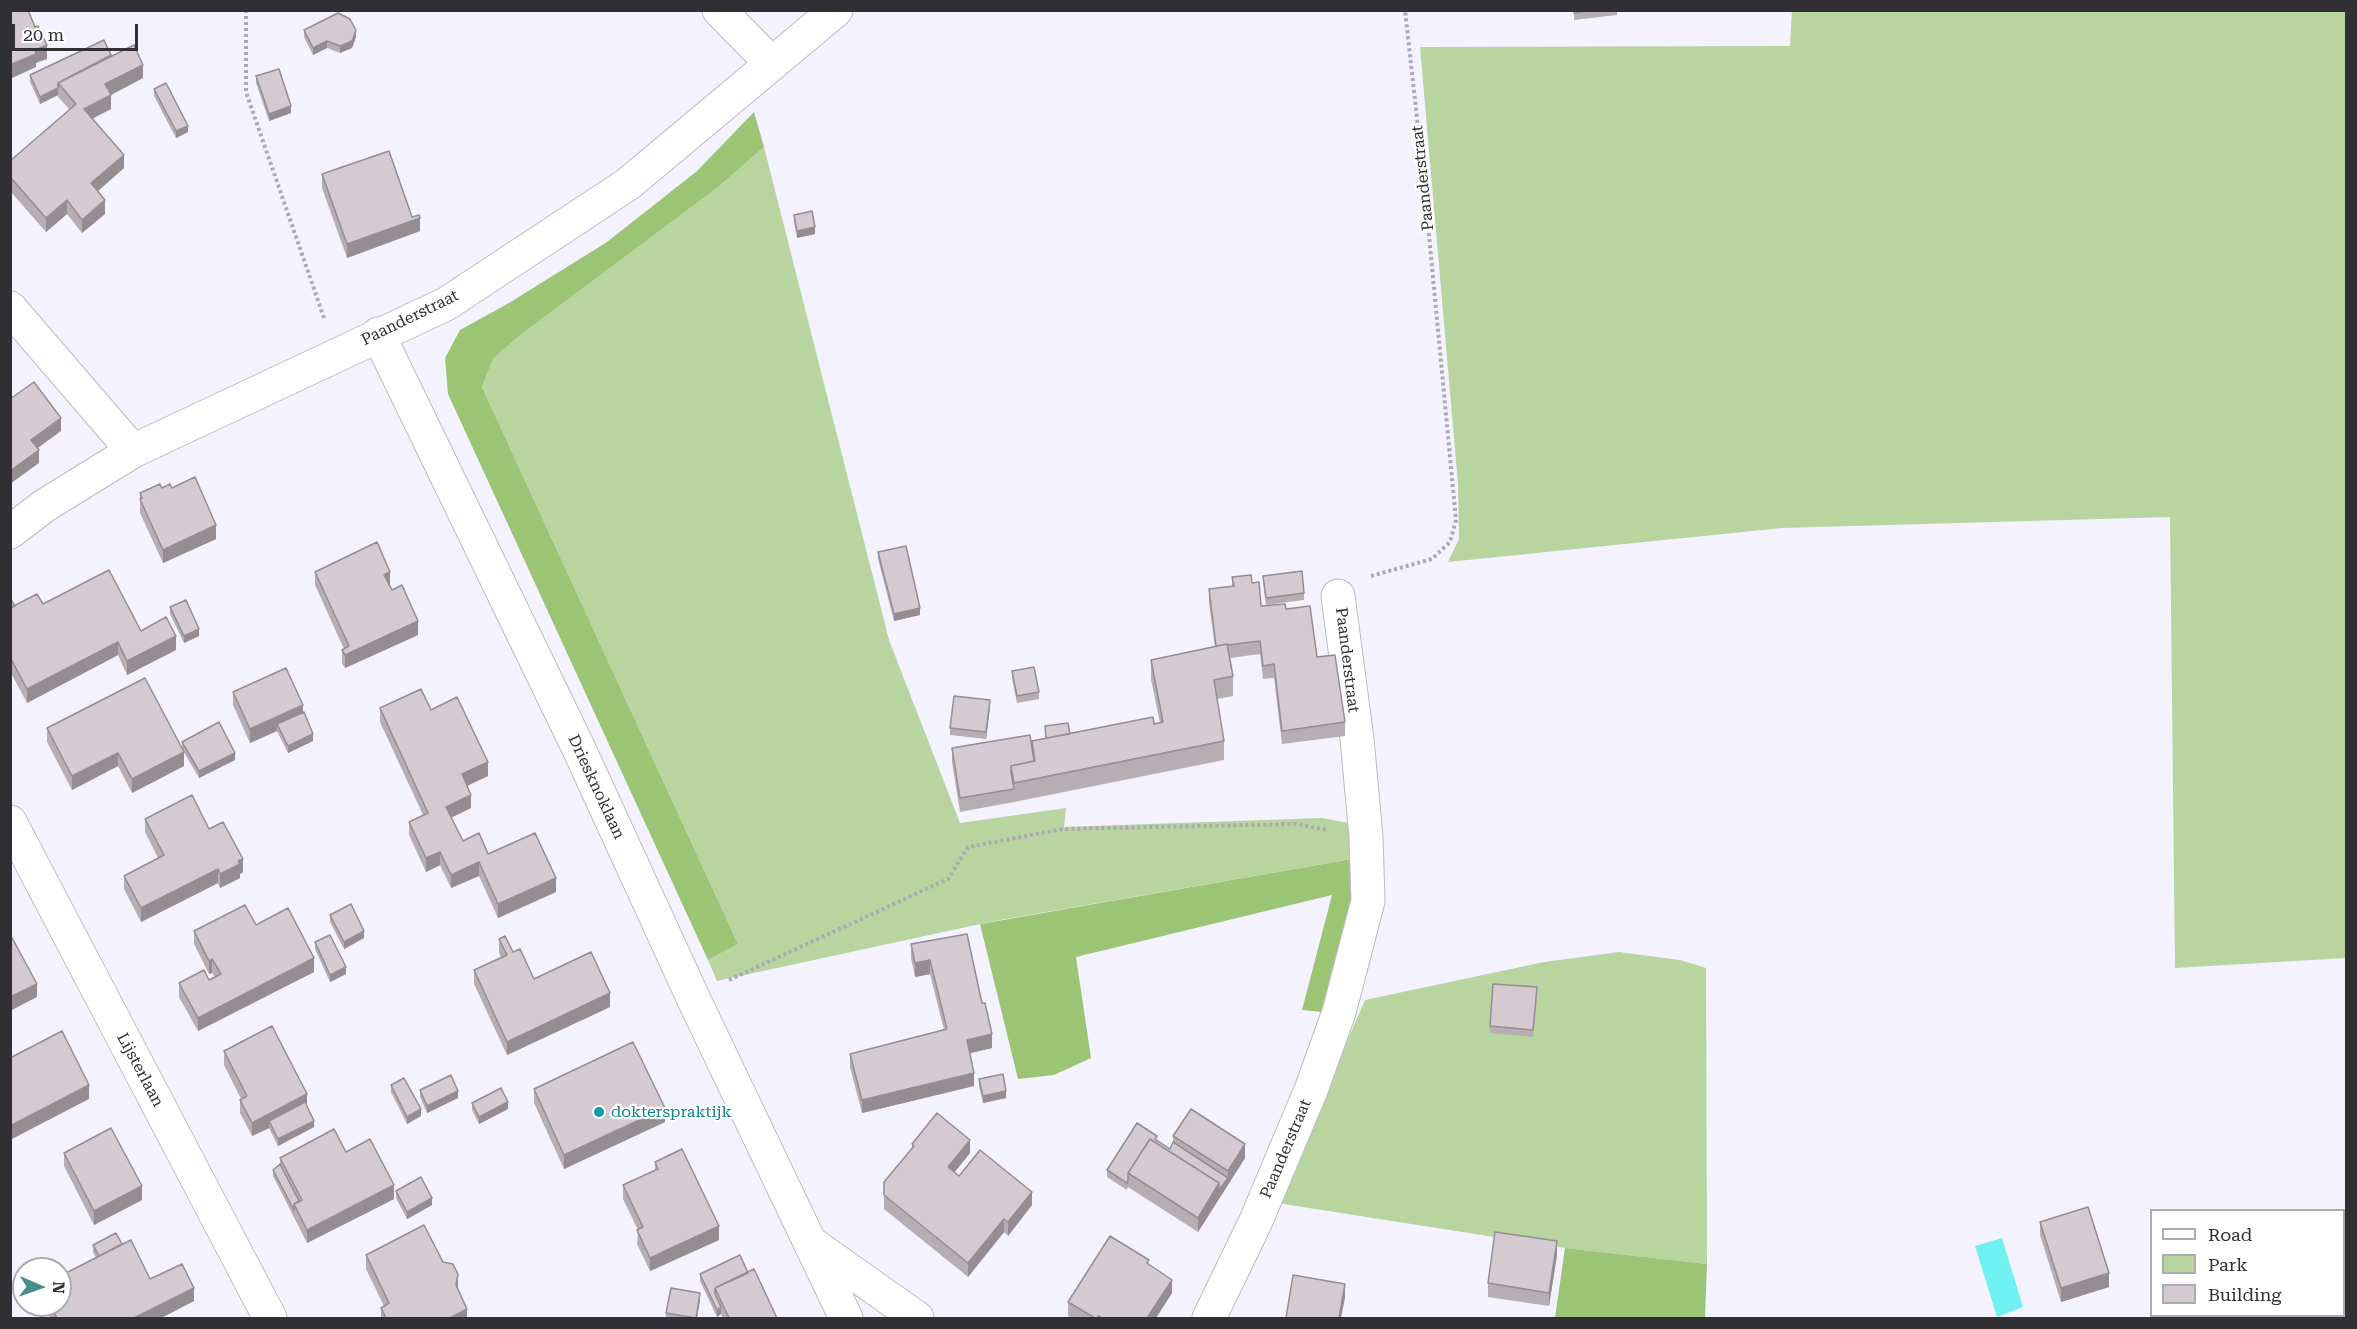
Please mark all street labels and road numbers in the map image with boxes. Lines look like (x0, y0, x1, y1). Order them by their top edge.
street label: Paanderstraat (1408, 124, 1438, 232)
street label: Paanderstraat (358, 286, 462, 350)
street label: Paanderstraat (1331, 606, 1363, 714)
street label: Driesknoklaan (563, 732, 629, 842)
street label: Lijsterlaan (113, 1030, 167, 1110)
street label: Paanderstraat (1256, 1096, 1316, 1202)

